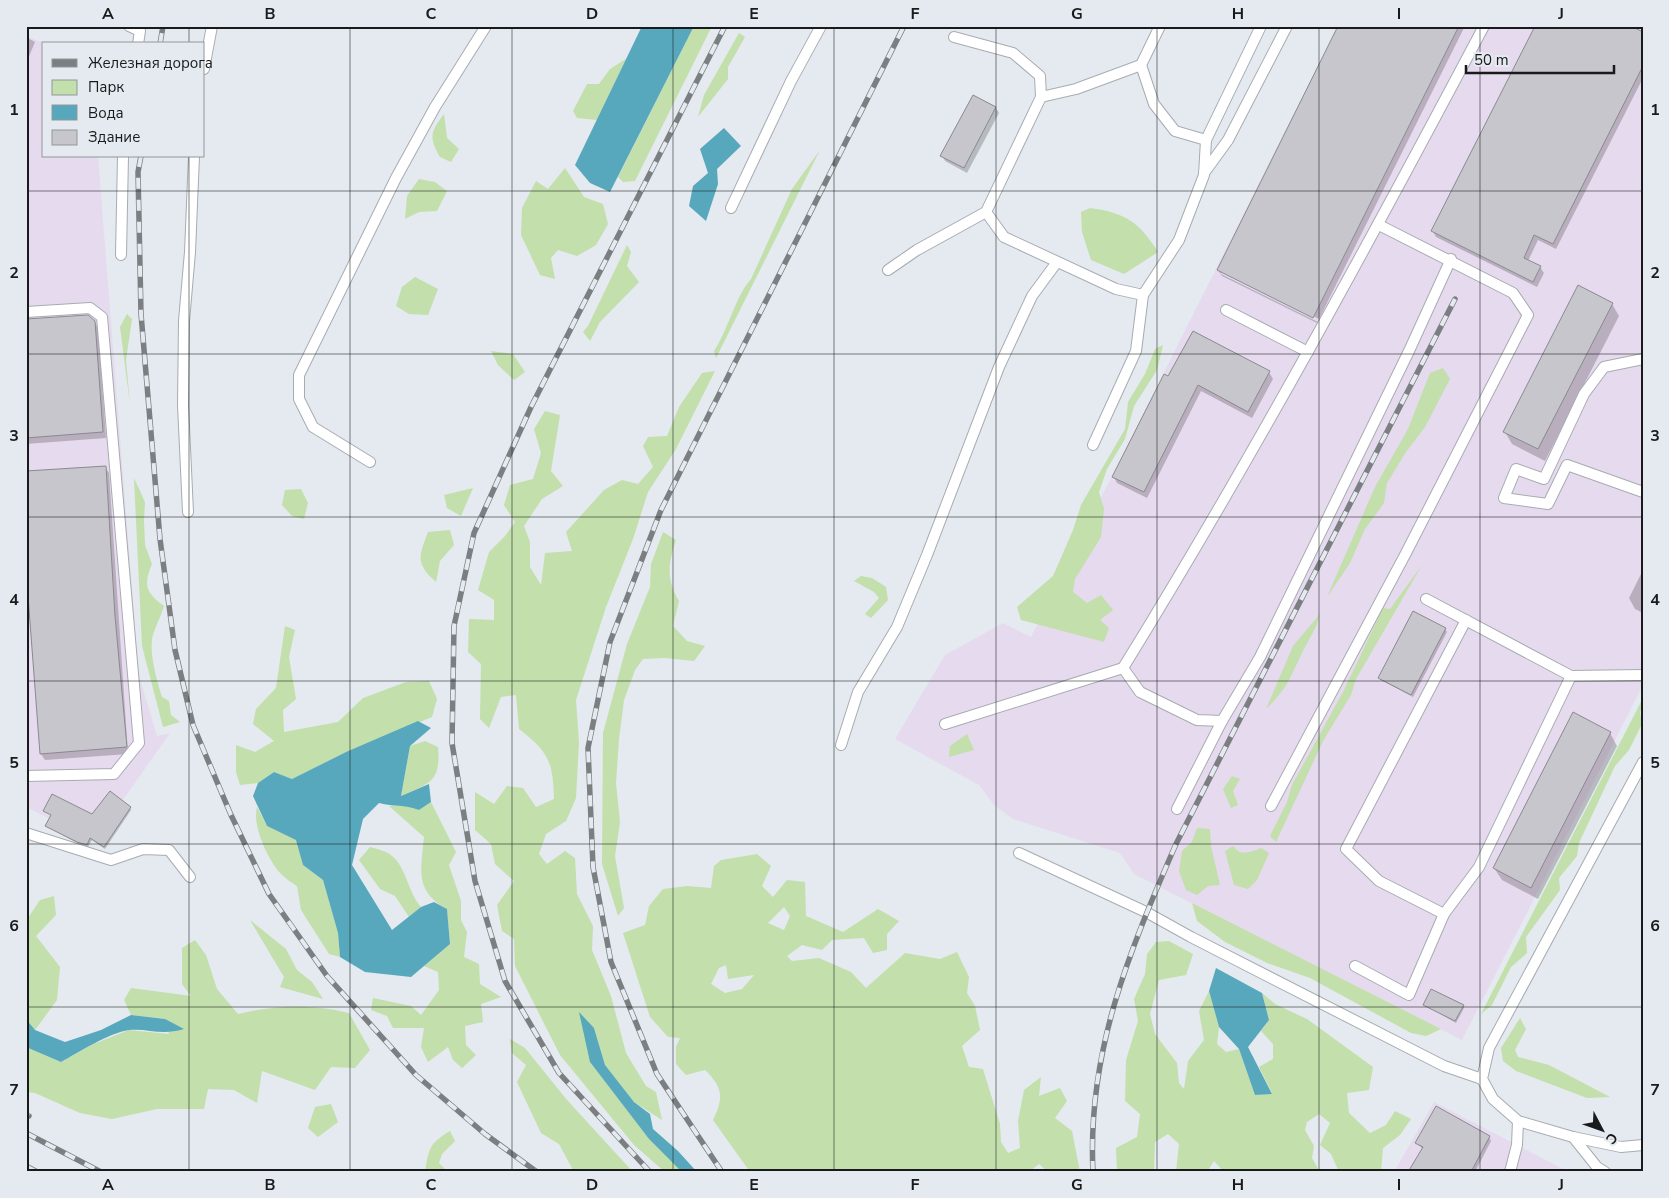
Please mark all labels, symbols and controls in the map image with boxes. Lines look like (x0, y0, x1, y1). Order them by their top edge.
text: A (102, 3, 114, 25)
text: B (264, 3, 276, 25)
text: C (426, 3, 437, 25)
text: D (586, 3, 598, 25)
text: E (749, 3, 759, 25)
text: F (911, 3, 920, 25)
text: G (1071, 3, 1083, 25)
text: H (1232, 3, 1244, 25)
text: I (1397, 3, 1401, 25)
text: J (1557, 3, 1564, 25)
legend (42, 42, 205, 158)
scale bar (1466, 42, 1614, 74)
text: 50 m (1474, 50, 1509, 70)
text: Железная дорога (88, 53, 213, 73)
text: Парк (88, 77, 124, 97)
text: 1 (9, 99, 19, 121)
text: 1 (1650, 99, 1660, 121)
text: Вода (88, 103, 124, 123)
text: Здание (88, 127, 140, 147)
text: 2 (9, 262, 19, 284)
text: 2 (1650, 262, 1660, 284)
text: 3 (9, 425, 19, 447)
text: 3 (1650, 425, 1660, 447)
text: 4 (9, 589, 19, 611)
text: 4 (1650, 589, 1660, 611)
text: 5 (9, 752, 19, 774)
text: 5 (1650, 752, 1660, 774)
text: 6 (9, 915, 19, 937)
text: 6 (1650, 915, 1660, 937)
text: 7 (9, 1079, 19, 1101)
text: 7 (1650, 1079, 1660, 1101)
north arrow (1576, 1106, 1626, 1156)
text: С (1601, 1128, 1622, 1148)
text: A (102, 1174, 114, 1196)
text: B (264, 1174, 276, 1196)
text: C (426, 1174, 437, 1196)
text: D (586, 1174, 598, 1196)
text: E (749, 1174, 759, 1196)
text: F (911, 1174, 920, 1196)
text: G (1071, 1174, 1083, 1196)
text: H (1232, 1174, 1244, 1196)
text: I (1397, 1174, 1401, 1196)
text: J (1557, 1174, 1564, 1196)

